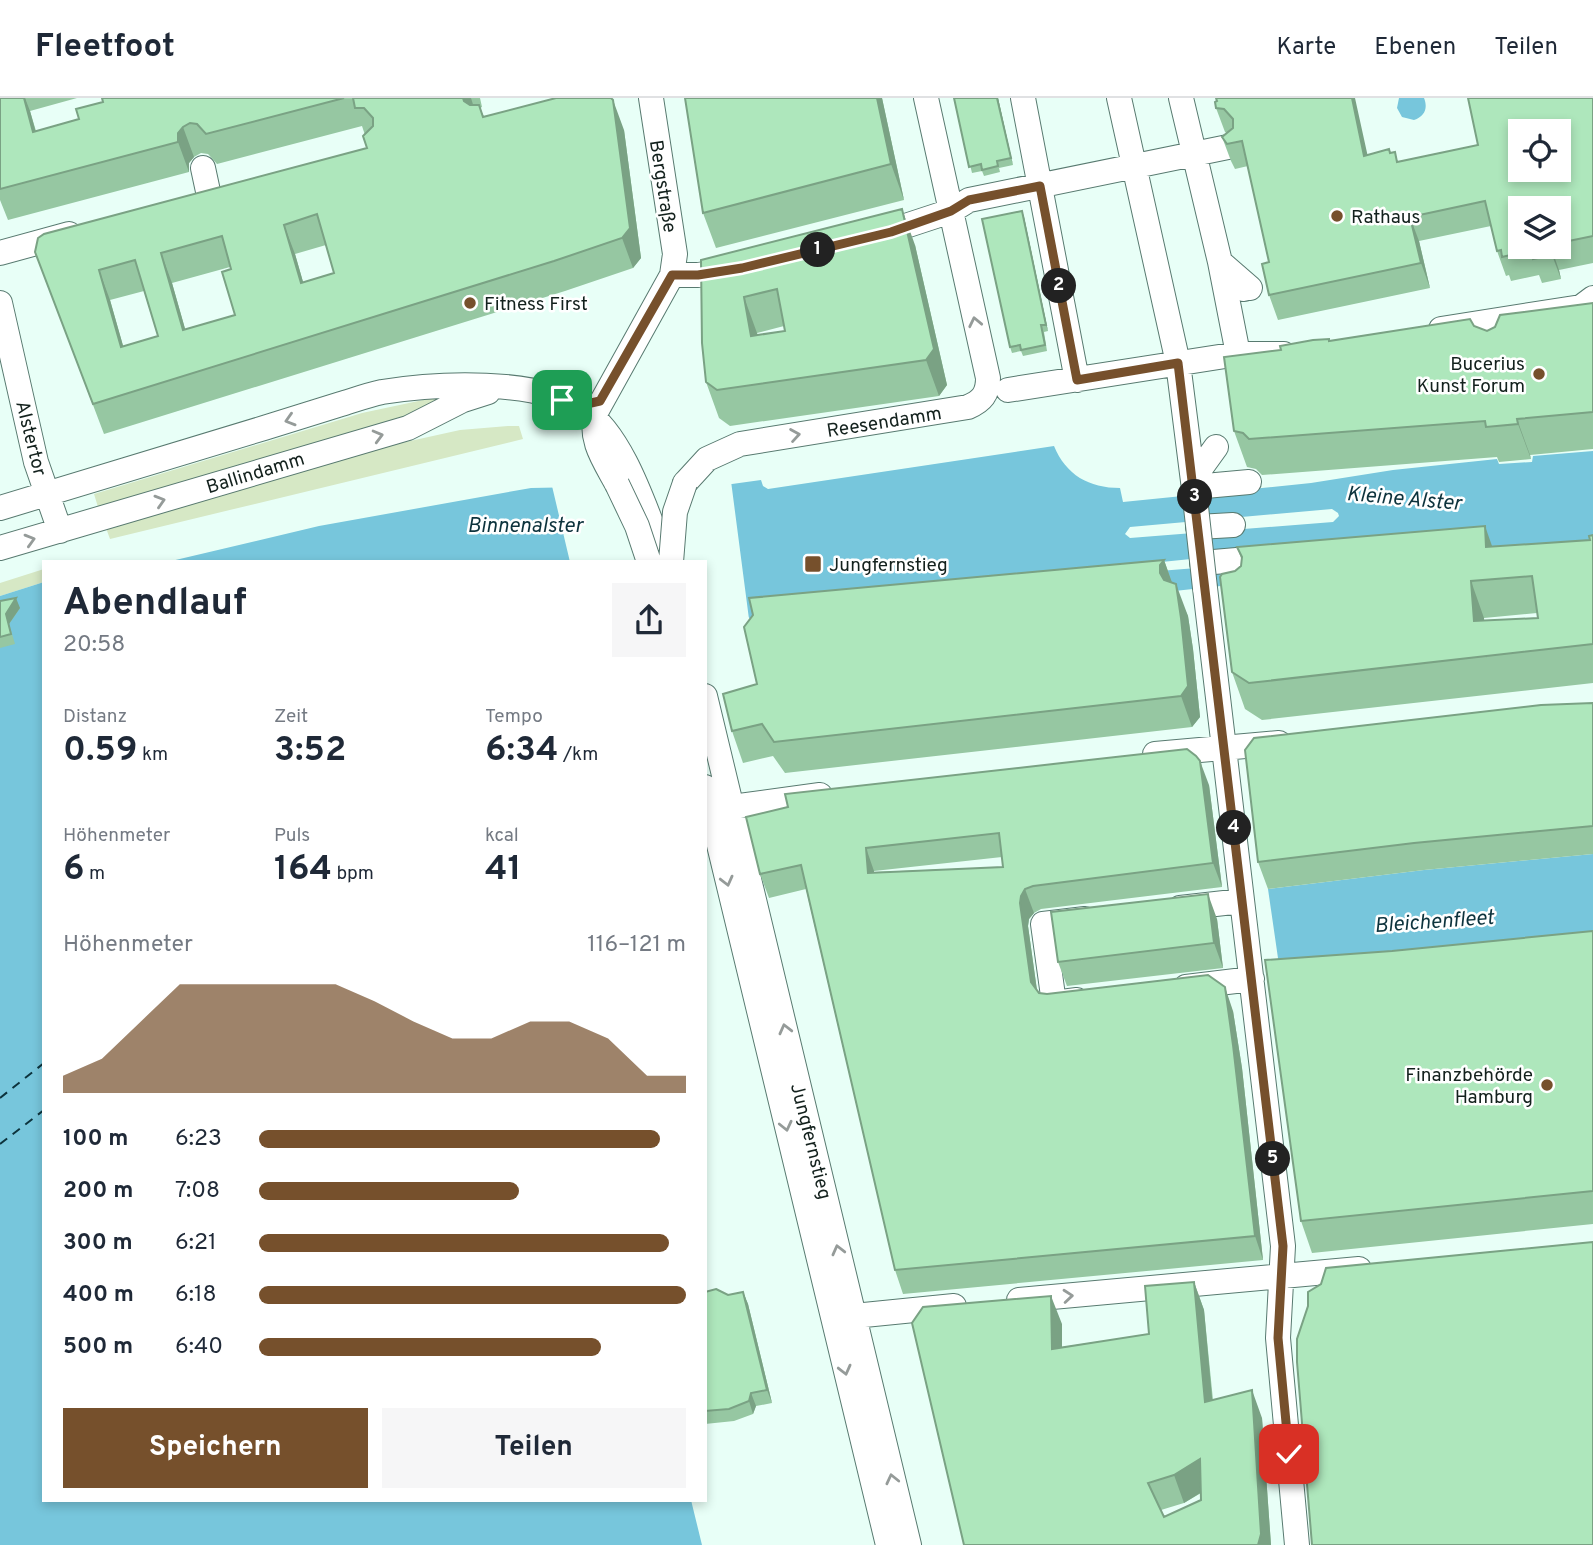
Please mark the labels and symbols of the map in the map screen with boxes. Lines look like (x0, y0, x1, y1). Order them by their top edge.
street label: Bergstraße (643, 138, 681, 234)
place label: Rathaus (1351, 206, 1420, 230)
marker: Rathaus (1329, 208, 1345, 224)
pin: 1 (800, 232, 836, 268)
pin: 2 (1042, 268, 1076, 304)
place label: Fitness First (484, 293, 588, 317)
marker: Fitness First (462, 295, 478, 311)
one-way arrow (969, 316, 984, 328)
place label: Bucerius Kunst Forum (1417, 353, 1525, 399)
marker: Bucerius Kunst Forum (1531, 366, 1547, 382)
pin (532, 370, 592, 430)
street label: Alstertor (9, 398, 51, 479)
street label: Reesendamm (825, 402, 944, 444)
one-way arrow (284, 411, 296, 426)
one-way arrow (789, 428, 801, 443)
one-way arrow (372, 430, 384, 444)
street label: Ballindamm (203, 448, 308, 500)
pin: 3 (1178, 480, 1212, 514)
water label: Kleine Alster (1345, 481, 1464, 518)
one-way arrow (154, 495, 166, 509)
water label: Binnenalster (467, 513, 585, 540)
one-way arrow (24, 533, 36, 548)
marker: Jungfernstieg (803, 554, 823, 574)
place label: Jungfernstieg (829, 554, 948, 578)
pin: 4 (1216, 810, 1252, 846)
one-way arrow (719, 875, 733, 887)
water label: Bleichenfleet (1374, 905, 1496, 940)
one-way arrow (779, 1023, 793, 1035)
place label: Finanzbehörde Hamburg (1405, 1064, 1533, 1110)
marker: Finanzbehörde Hamburg (1539, 1077, 1555, 1093)
street label: Jungfernstieg (784, 1081, 836, 1202)
one-way arrow (778, 1120, 792, 1132)
pin: 5 (1256, 1142, 1290, 1176)
one-way arrow (832, 1244, 846, 1256)
one-way arrow (1063, 1288, 1074, 1303)
one-way arrow (837, 1364, 851, 1376)
pin (1259, 1424, 1319, 1484)
one-way arrow (886, 1473, 900, 1485)

